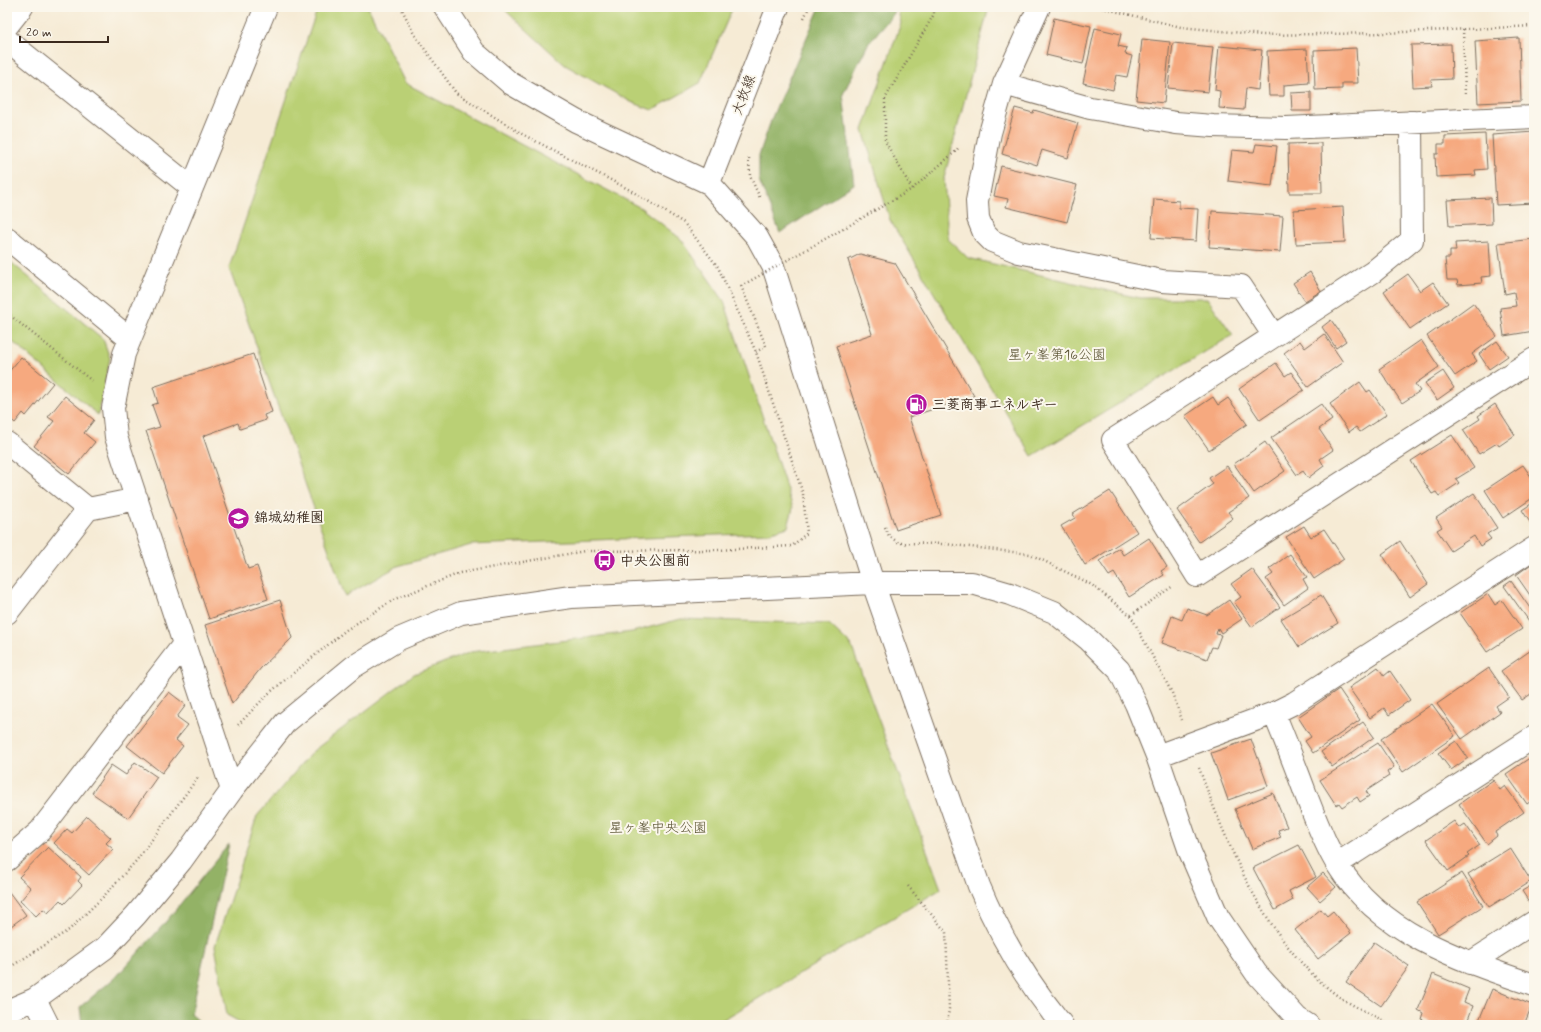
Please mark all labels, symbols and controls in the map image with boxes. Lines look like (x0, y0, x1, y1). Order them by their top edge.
scale bar (20, 18, 108, 44)
text: 20 m (26, 25, 52, 41)
street label: 大牧線 (728, 72, 760, 118)
park label: 星ヶ峯第16公園 (1008, 346, 1106, 364)
fuel station icon: 三菱商事エネルギー (903, 392, 929, 418)
place label: 三菱商事エネルギー (932, 396, 1058, 414)
school or university icon: 錦城幼稚園 (225, 505, 251, 531)
place label: 錦城幼稚園 (254, 509, 324, 527)
bus stop icon: 中央公園前 (591, 548, 617, 574)
place label: 中央公園前 (620, 552, 690, 570)
park label: 星ヶ峯中央公園 (609, 819, 707, 837)

